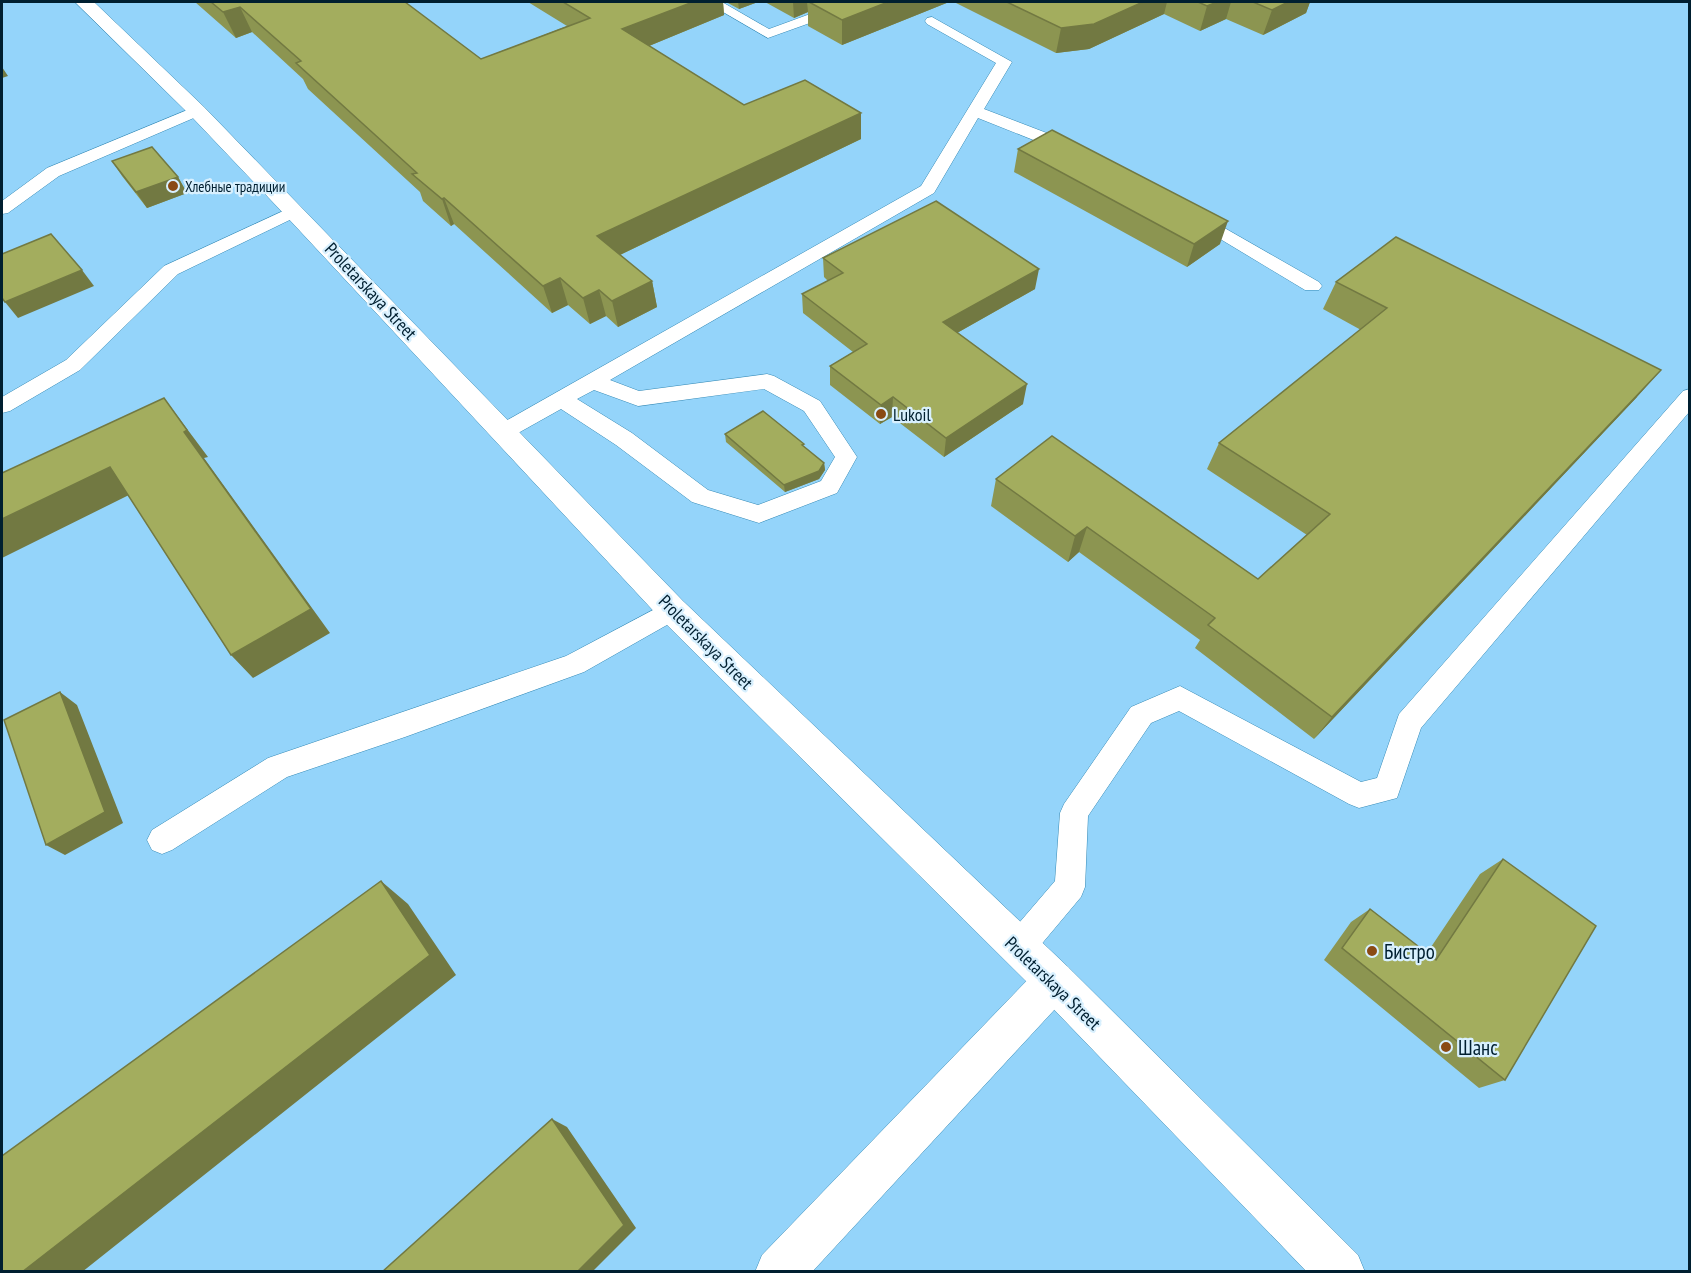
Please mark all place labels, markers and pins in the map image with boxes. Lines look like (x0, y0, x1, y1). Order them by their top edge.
place label: Хлебные традиции (185, 177, 285, 196)
marker: Хлебные традиции (166, 179, 180, 193)
place label: Lukoil (893, 403, 932, 426)
marker: Lukoil (874, 407, 888, 421)
place label: Бистро (1384, 938, 1435, 965)
marker: Бистро (1365, 944, 1379, 958)
place label: Шанс (1458, 1034, 1498, 1061)
marker: Шанс (1439, 1040, 1453, 1054)

